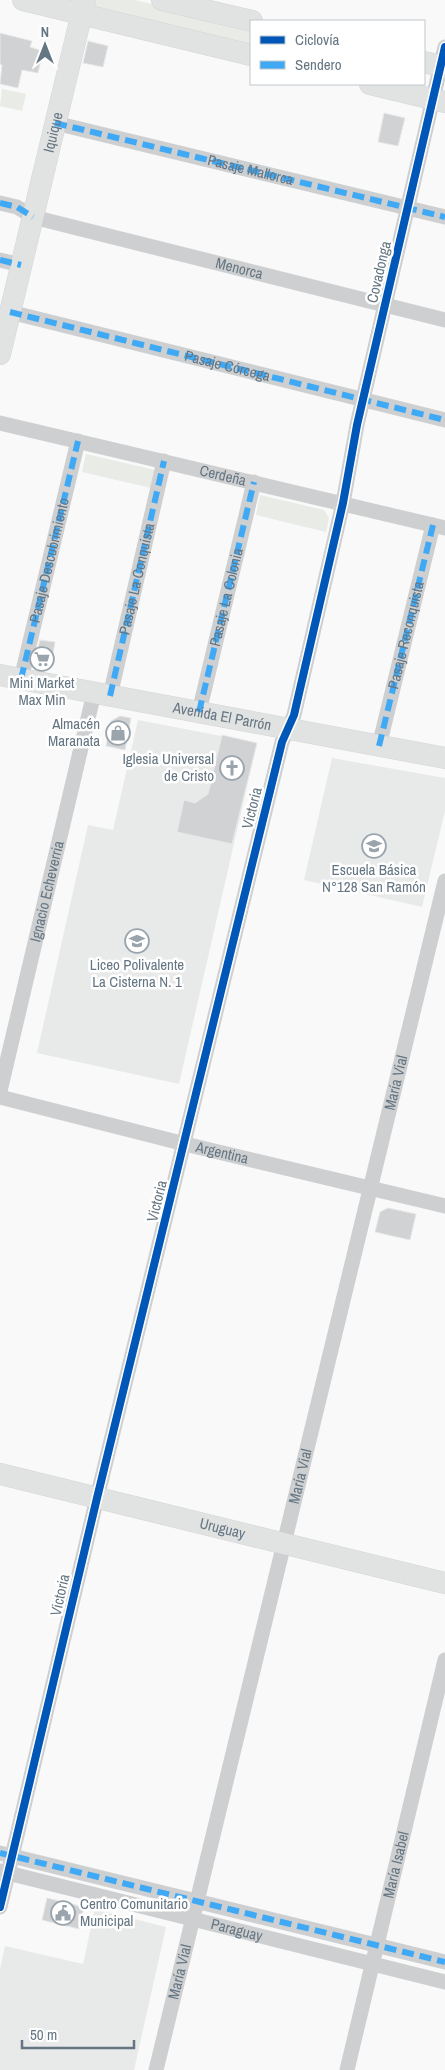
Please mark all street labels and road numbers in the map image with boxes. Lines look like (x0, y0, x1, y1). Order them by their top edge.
street label: Iquique (38, 110, 68, 155)
street label: Pasaje Mallorca (205, 149, 296, 190)
street label: Covadonga (361, 239, 396, 305)
street label: Menorca (214, 252, 265, 284)
street label: Pasaje Córcega (182, 345, 273, 386)
street label: Cerdeña (198, 459, 249, 491)
street label: Pasaje Descubrimiento (24, 495, 74, 625)
street label: Pasaje La Conquista (113, 521, 159, 637)
street label: Pasaje La Colonia (204, 546, 248, 648)
street label: Pasaje Reconquista (382, 579, 429, 691)
street label: Avenida El Parrón (170, 696, 273, 735)
street label: Victoria (236, 785, 267, 831)
street label: Ignacio Echeverria (25, 839, 69, 944)
street label: María Vial (379, 1053, 412, 1112)
street label: Argentina (193, 1136, 251, 1169)
street label: Victoria (141, 1178, 172, 1224)
street label: María Vial (283, 1447, 317, 1506)
street label: Uruguay (197, 1512, 248, 1544)
street label: Victoria (45, 1572, 75, 1618)
street label: María Isabel (377, 1829, 414, 1900)
street label: Paraguay (209, 1913, 266, 1946)
street label: María Vial (163, 1942, 196, 2001)

